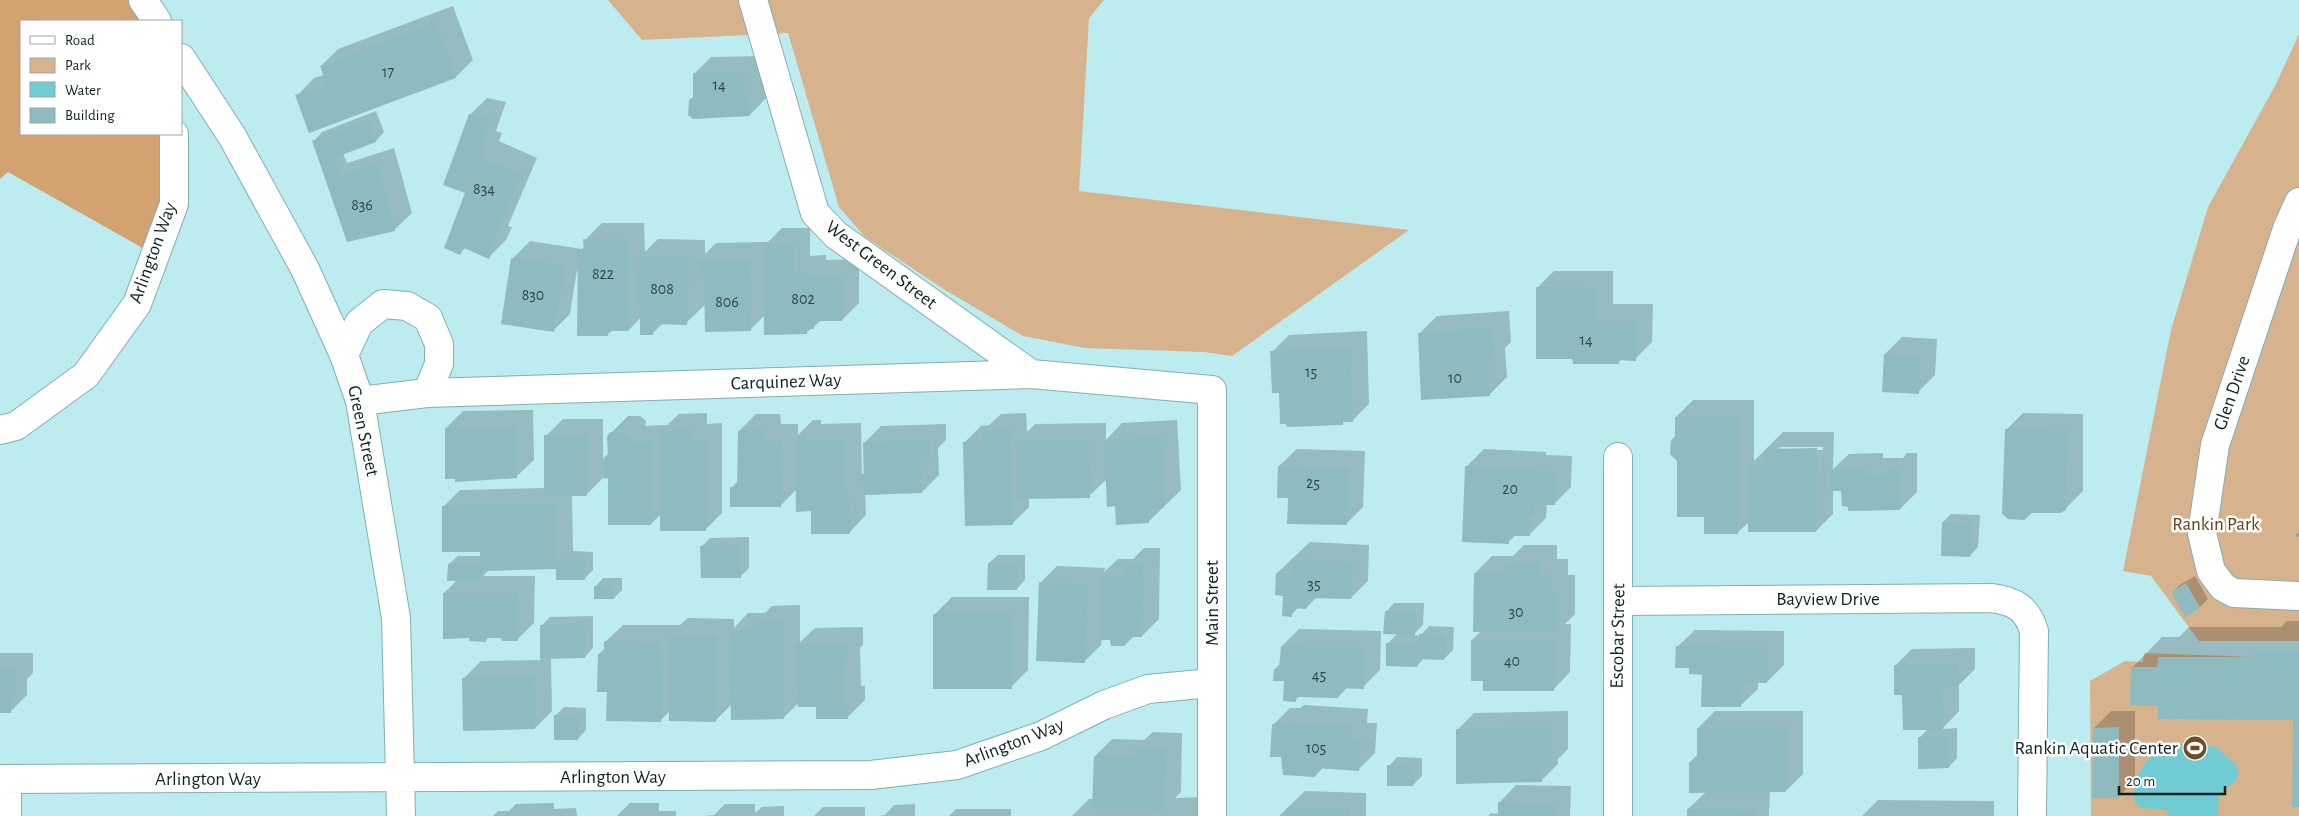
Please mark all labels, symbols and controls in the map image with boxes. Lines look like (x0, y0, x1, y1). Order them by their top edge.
legend (20, 20, 182, 135)
text: Road (65, 33, 95, 48)
text: Park (65, 58, 91, 73)
house number: 17 (382, 64, 394, 80)
house number: 14 (712, 77, 726, 93)
text: Water (65, 83, 101, 98)
text: Building (65, 108, 115, 123)
house number: 834 (473, 181, 495, 197)
house number: 836 (351, 197, 373, 213)
street label: Arlington Way (126, 200, 180, 306)
street label: West Green Street (822, 217, 940, 313)
house number: 822 (592, 266, 614, 282)
house number: 808 (650, 281, 674, 297)
house number: 830 (522, 287, 544, 303)
house number: 802 (791, 291, 815, 307)
house number: 806 (715, 294, 739, 310)
house number: 14 (1579, 332, 1593, 348)
street label: Glen Drive (2210, 353, 2254, 433)
house number: 15 (1305, 364, 1317, 380)
house number: 10 (1448, 370, 1462, 386)
street label: Carquinez Way (730, 371, 842, 393)
street label: Green Street (344, 384, 382, 478)
house number: 25 (1306, 475, 1320, 491)
house number: 20 (1502, 481, 1518, 497)
park label: Rankin Park (2172, 515, 2260, 534)
street label: Main Street (1203, 560, 1222, 646)
house number: 35 (1307, 576, 1321, 592)
street label: Escobar Street (1608, 583, 1628, 689)
street label: Bayview Drive (1776, 590, 1880, 609)
house number: 30 (1508, 604, 1524, 620)
house number: 40 (1504, 653, 1520, 669)
house number: 45 (1312, 667, 1326, 683)
street label: Arlington Way (961, 715, 1067, 771)
sports icon: Rankin Aquatic Center (2182, 735, 2208, 761)
place label: Rankin Aquatic Center (2015, 739, 2178, 758)
house number: 105 (1306, 740, 1326, 756)
scale bar (2119, 764, 2225, 796)
street label: Arlington Way (560, 768, 666, 787)
street label: Arlington Way (155, 770, 261, 789)
text: 20 m (2126, 774, 2155, 789)

